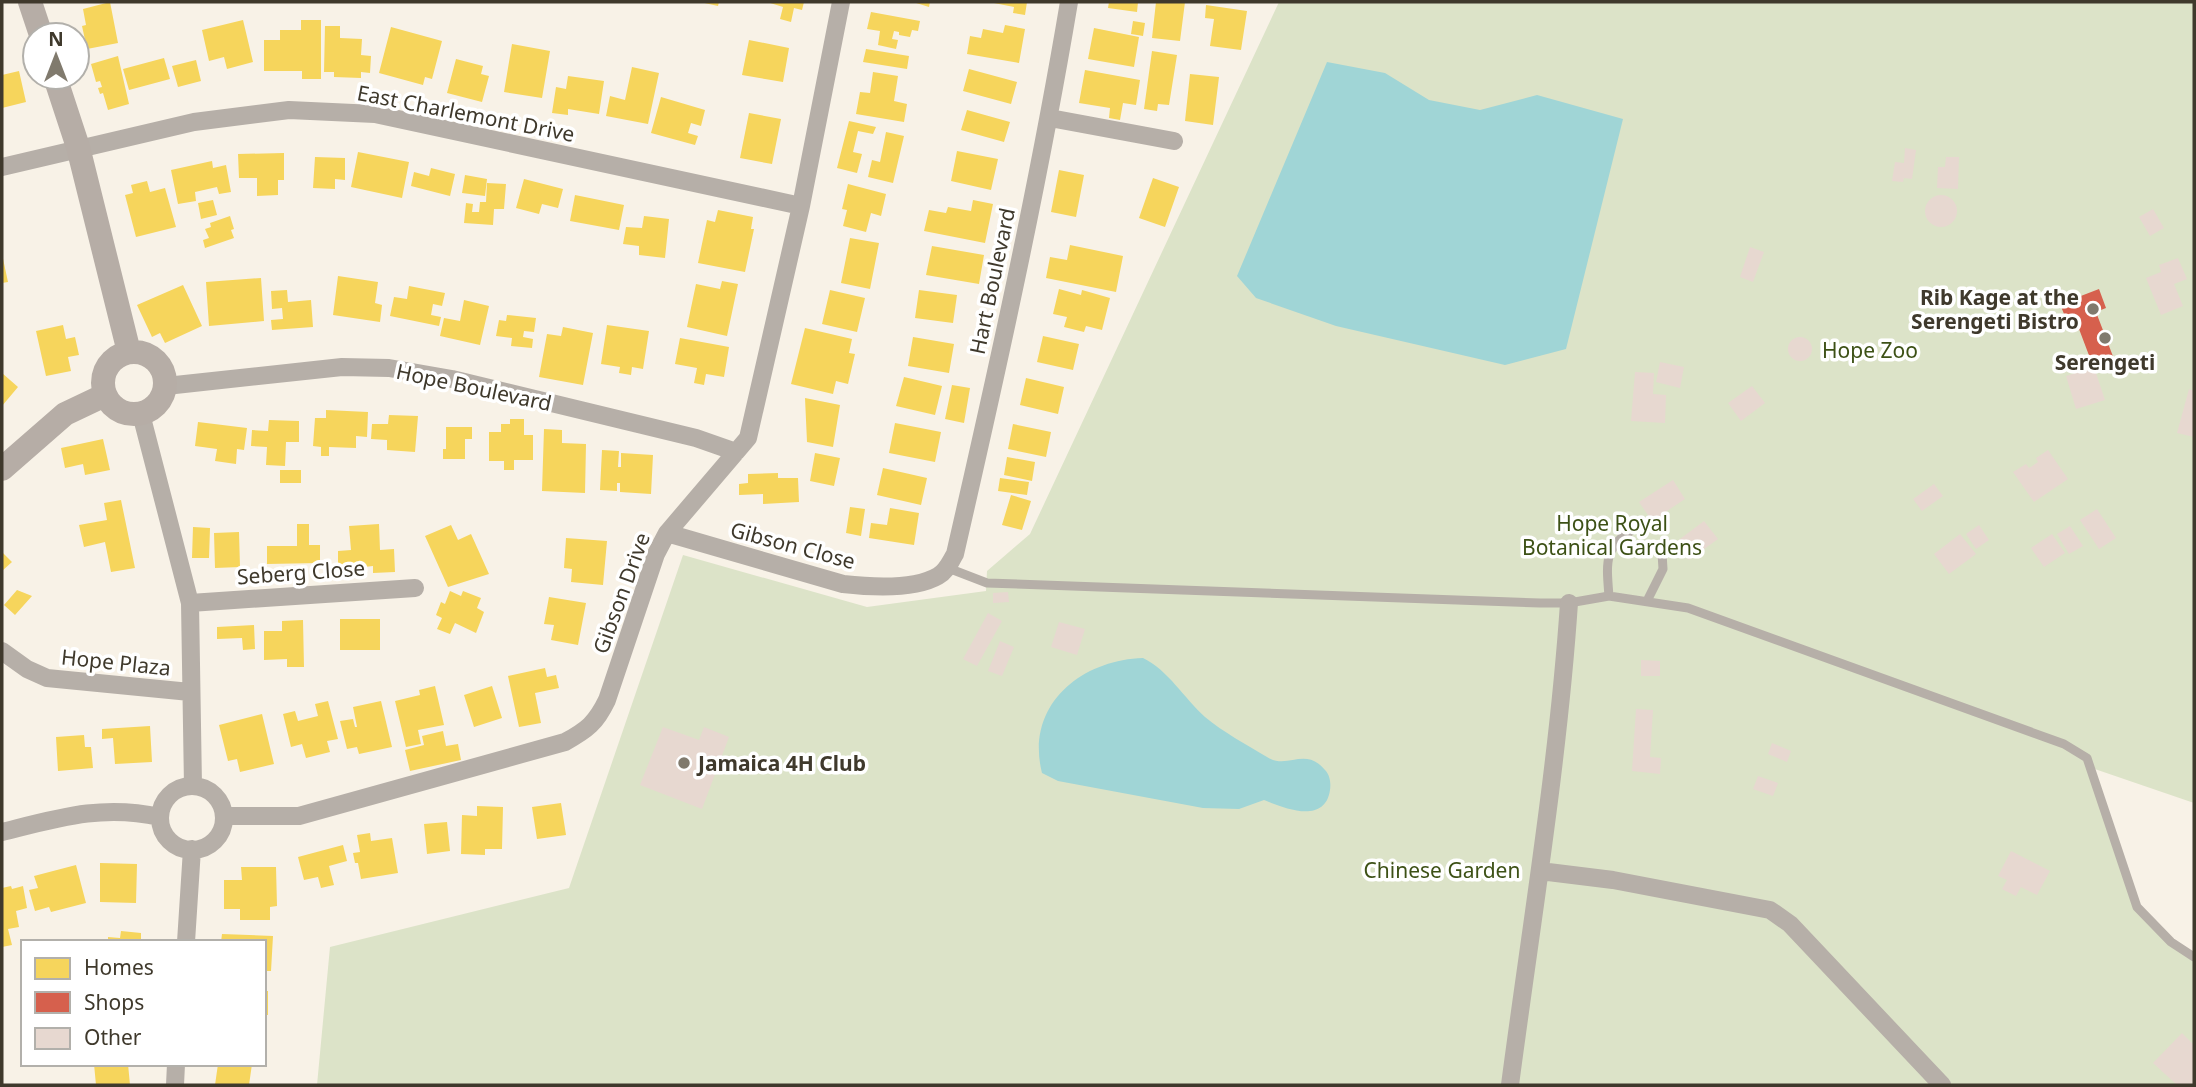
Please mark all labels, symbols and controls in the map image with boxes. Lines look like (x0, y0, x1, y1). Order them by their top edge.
north arrow (21, 21, 91, 91)
text: N (48, 26, 64, 52)
street label: East Charlemont Drive (355, 78, 577, 148)
street label: Hart Boulevard (963, 205, 1021, 357)
place label: Rib Kage at the Serengeti Bistro (1911, 283, 2079, 335)
marker: Rib Kage at the Serengeti Bistro (2085, 301, 2101, 317)
marker: Serengeti (2097, 330, 2113, 346)
park label: Hope Zoo (1822, 336, 1918, 364)
place label: Serengeti (2055, 348, 2155, 376)
street label: Hope Boulevard (394, 357, 554, 417)
park label: Hope Royal Botanical Gardens (1522, 509, 1702, 561)
street label: Gibson Close (727, 515, 859, 575)
street label: Gibson Drive (586, 529, 656, 657)
street label: Seberg Close (236, 554, 366, 590)
street label: Hope Plaza (60, 642, 172, 682)
place label: Jamaica 4H Club (696, 749, 866, 777)
marker: Jamaica 4H Club (676, 755, 692, 771)
park label: Chinese Garden (1364, 856, 1520, 884)
legend (21, 940, 266, 1066)
text: Homes (84, 953, 154, 981)
text: Shops (84, 988, 144, 1016)
text: Other (84, 1023, 142, 1051)

